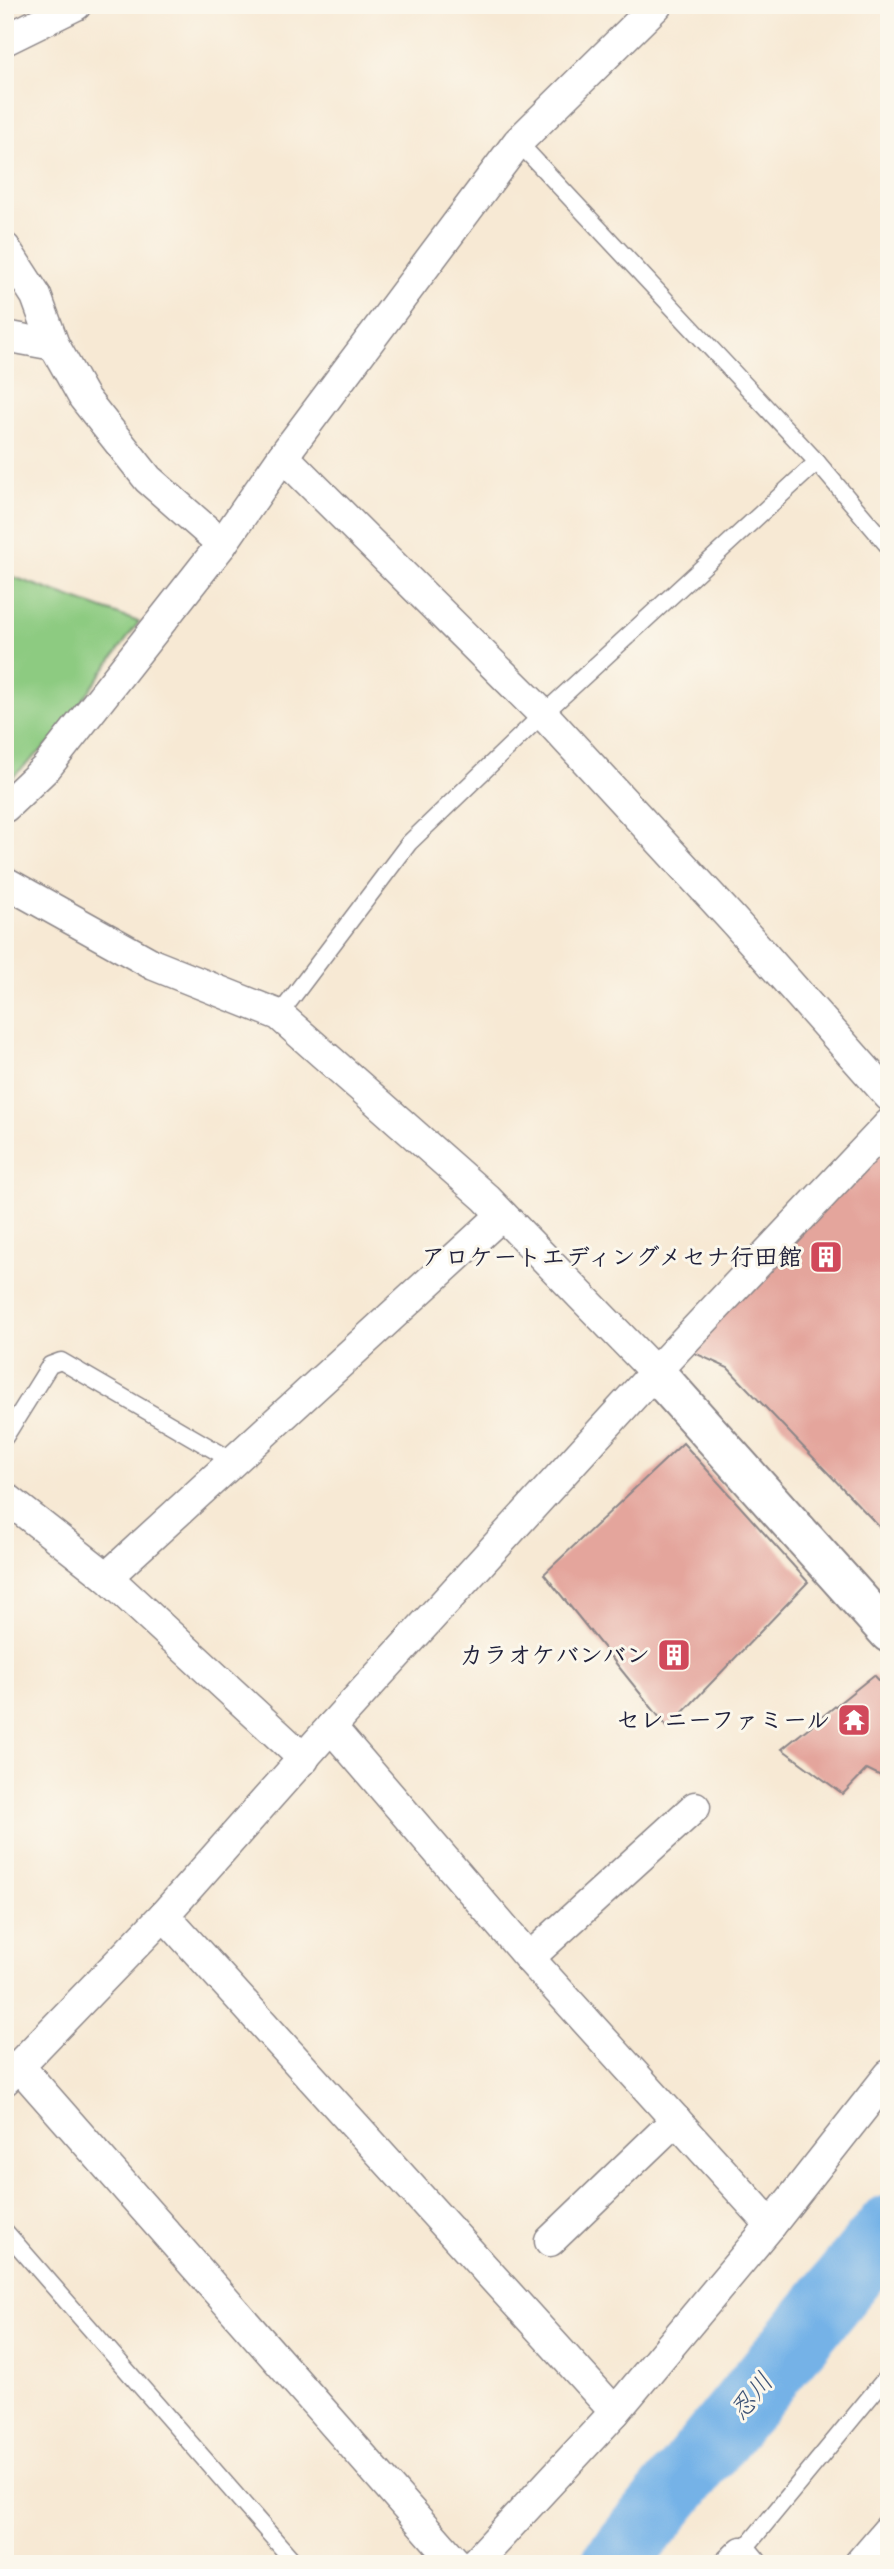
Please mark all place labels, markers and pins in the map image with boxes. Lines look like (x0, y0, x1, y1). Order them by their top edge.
building icon: アロケートエディングメセナ行田館 (807, 1238, 845, 1276)
place label: アロケートエディングメセナ行田館 (421, 1242, 802, 1272)
building icon: カラオケバンバン (655, 1636, 693, 1674)
place label: カラオケバンバン (459, 1640, 650, 1670)
temple icon: セレニーファミール (835, 1701, 873, 1739)
place label: セレニーファミール (616, 1705, 830, 1735)

